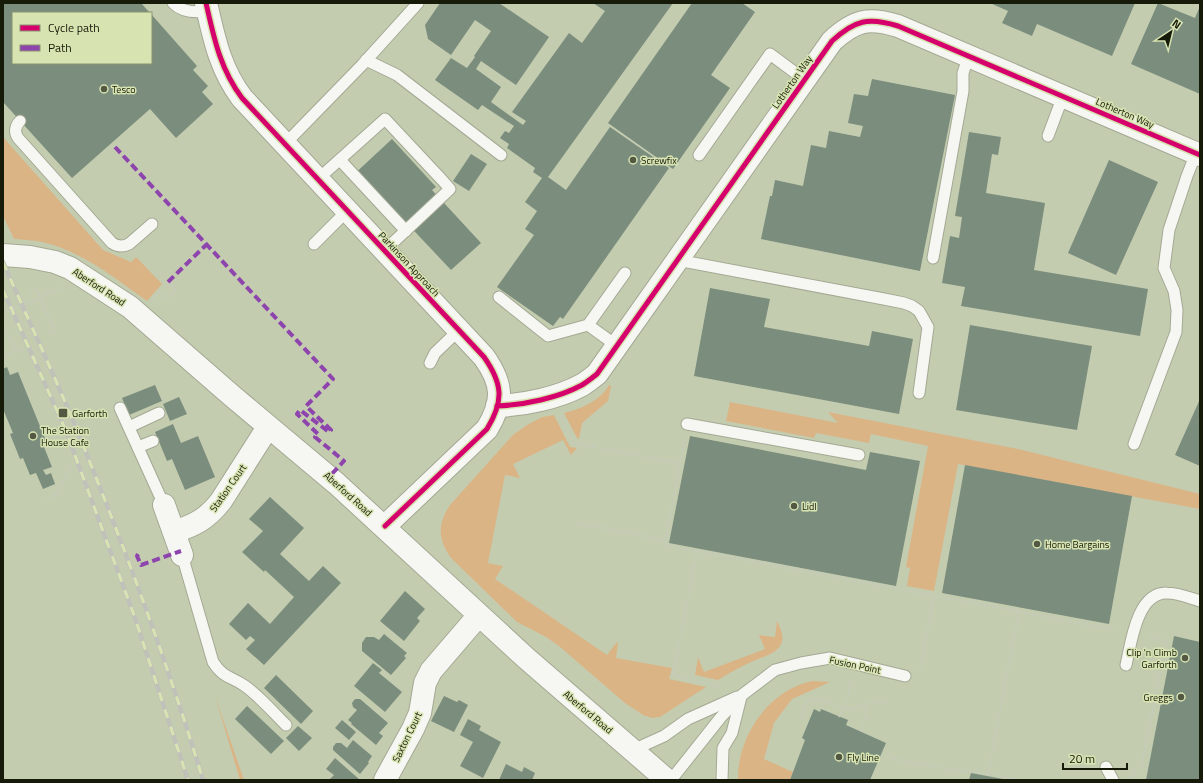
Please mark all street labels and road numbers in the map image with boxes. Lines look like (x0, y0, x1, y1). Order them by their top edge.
street label: Lotherton Way (768, 52, 816, 112)
street label: Lotherton Way (1093, 94, 1157, 132)
street label: Parkinson Approach (375, 228, 443, 300)
street label: Aberford Road (69, 264, 129, 310)
street label: Station Court (206, 461, 250, 515)
street label: Aberford Road (320, 468, 376, 520)
street label: Fusion Point (828, 652, 883, 678)
street label: Aberford Road (560, 687, 616, 737)
street label: Saxton Court (388, 709, 426, 765)

